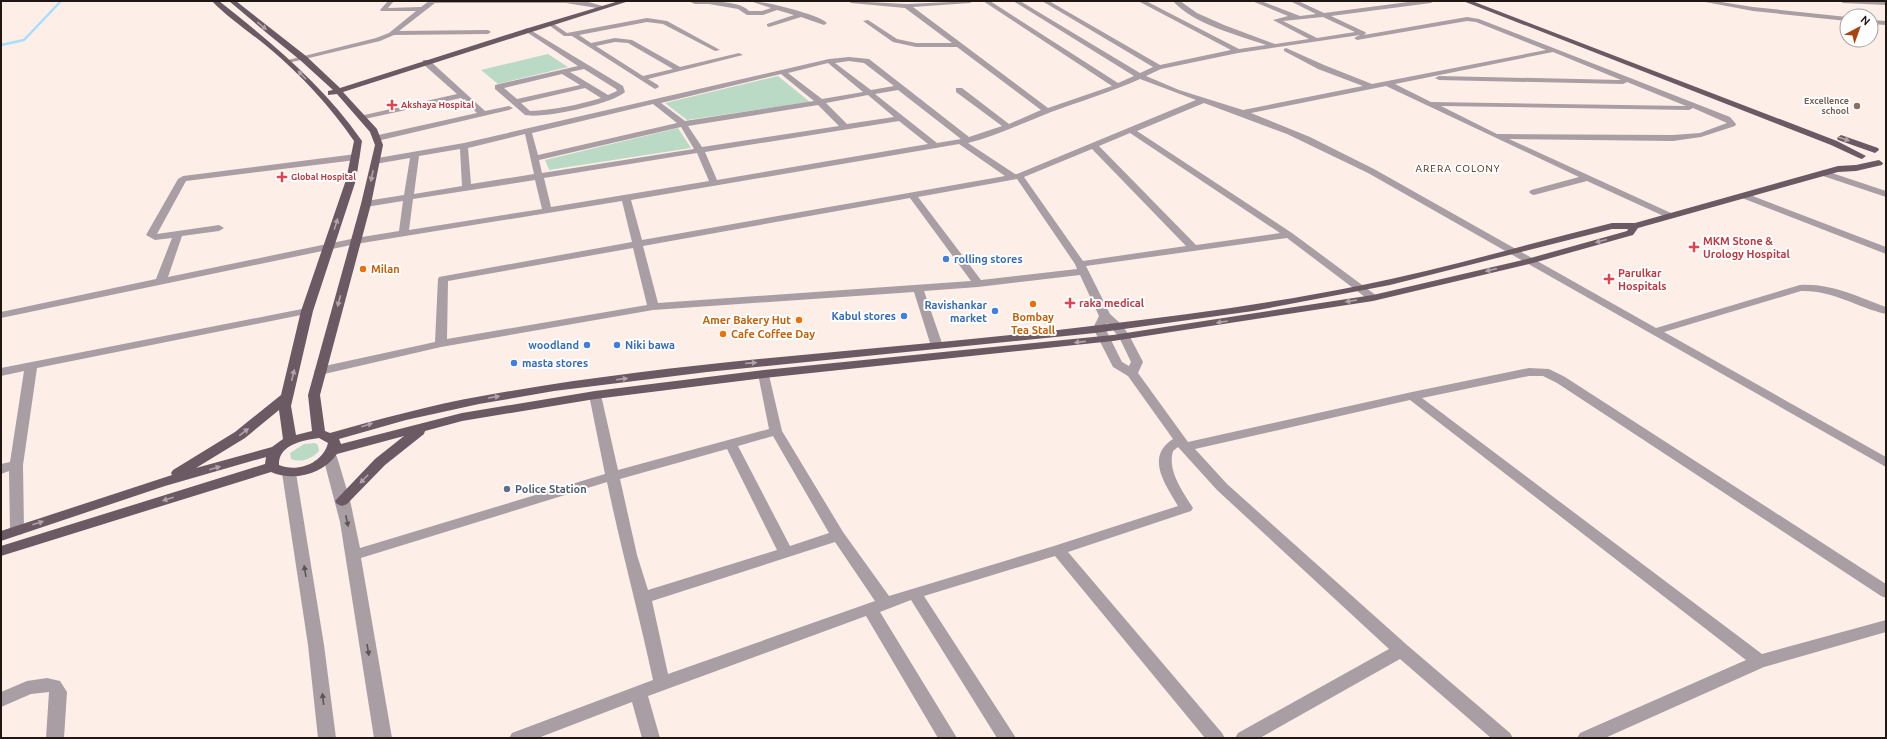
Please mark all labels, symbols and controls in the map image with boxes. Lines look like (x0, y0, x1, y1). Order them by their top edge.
north arrow (1839, 8, 1879, 48)
text: N (1859, 13, 1873, 28)
one-way arrow (257, 22, 268, 31)
one-way arrow (297, 70, 307, 80)
place label: Excellence school (1804, 96, 1849, 116)
marker: Akshaya Hospital (386, 99, 398, 111)
place label: Akshaya Hospital (401, 100, 474, 110)
marker: Excellence school (1852, 101, 1862, 111)
one-way arrow (1839, 137, 1851, 143)
district label: ARERA COLONY (1416, 163, 1500, 174)
one-way arrow (369, 169, 375, 182)
marker: Global Hospital (276, 171, 288, 183)
place label: Global Hospital (291, 172, 356, 182)
one-way arrow (334, 217, 340, 229)
place label: MKM Stone & Urology Hospital (1703, 235, 1790, 260)
one-way arrow (1595, 238, 1607, 244)
marker: MKM Stone & Urology Hospital (1688, 241, 1700, 253)
place label: rolling stores (954, 253, 1023, 265)
marker: rolling stores (941, 254, 951, 264)
place label: Milan (371, 263, 400, 275)
marker: Milan (358, 264, 368, 274)
one-way arrow (1485, 267, 1497, 273)
place label: Parulkar Hospitals (1618, 267, 1667, 292)
marker: Parulkar Hospitals (1603, 273, 1615, 285)
one-way arrow (336, 295, 342, 307)
marker: raka medical (1064, 297, 1076, 309)
place label: raka medical (1079, 297, 1145, 309)
one-way arrow (1345, 298, 1357, 304)
place label: Ravishankar market (925, 299, 987, 324)
marker: Bombay Tea Stall (1028, 299, 1038, 309)
marker: Ravishankar market (990, 306, 1000, 316)
place label: Kabul stores (831, 310, 896, 322)
marker: Kabul stores (899, 311, 909, 321)
place label: Bombay Tea Stall (1011, 311, 1056, 336)
place label: Amer Bakery Hut (702, 314, 791, 326)
marker: Amer Bakery Hut (794, 315, 804, 325)
one-way arrow (1216, 319, 1228, 325)
place label: Cafe Coffee Day (731, 328, 815, 340)
marker: Cafe Coffee Day (718, 329, 728, 339)
one-way arrow (1074, 338, 1086, 345)
place label: woodland (528, 339, 579, 351)
place label: Niki bawa (625, 339, 675, 351)
marker: woodland (582, 340, 592, 350)
marker: Niki bawa (612, 340, 622, 350)
place label: masta stores (522, 357, 588, 369)
marker: masta stores (509, 358, 519, 368)
one-way arrow (745, 360, 758, 367)
one-way arrow (290, 369, 296, 381)
one-way arrow (616, 375, 628, 382)
one-way arrow (488, 394, 500, 400)
one-way arrow (361, 422, 373, 428)
one-way arrow (239, 428, 250, 436)
one-way arrow (209, 464, 222, 470)
one-way arrow (359, 474, 368, 484)
place label: Police Station (515, 483, 587, 495)
marker: Police Station (502, 484, 512, 494)
one-way arrow (161, 496, 173, 502)
one-way arrow (344, 515, 350, 527)
one-way arrow (32, 520, 44, 526)
one-way arrow (302, 564, 308, 577)
one-way arrow (365, 643, 371, 656)
one-way arrow (319, 693, 326, 705)

